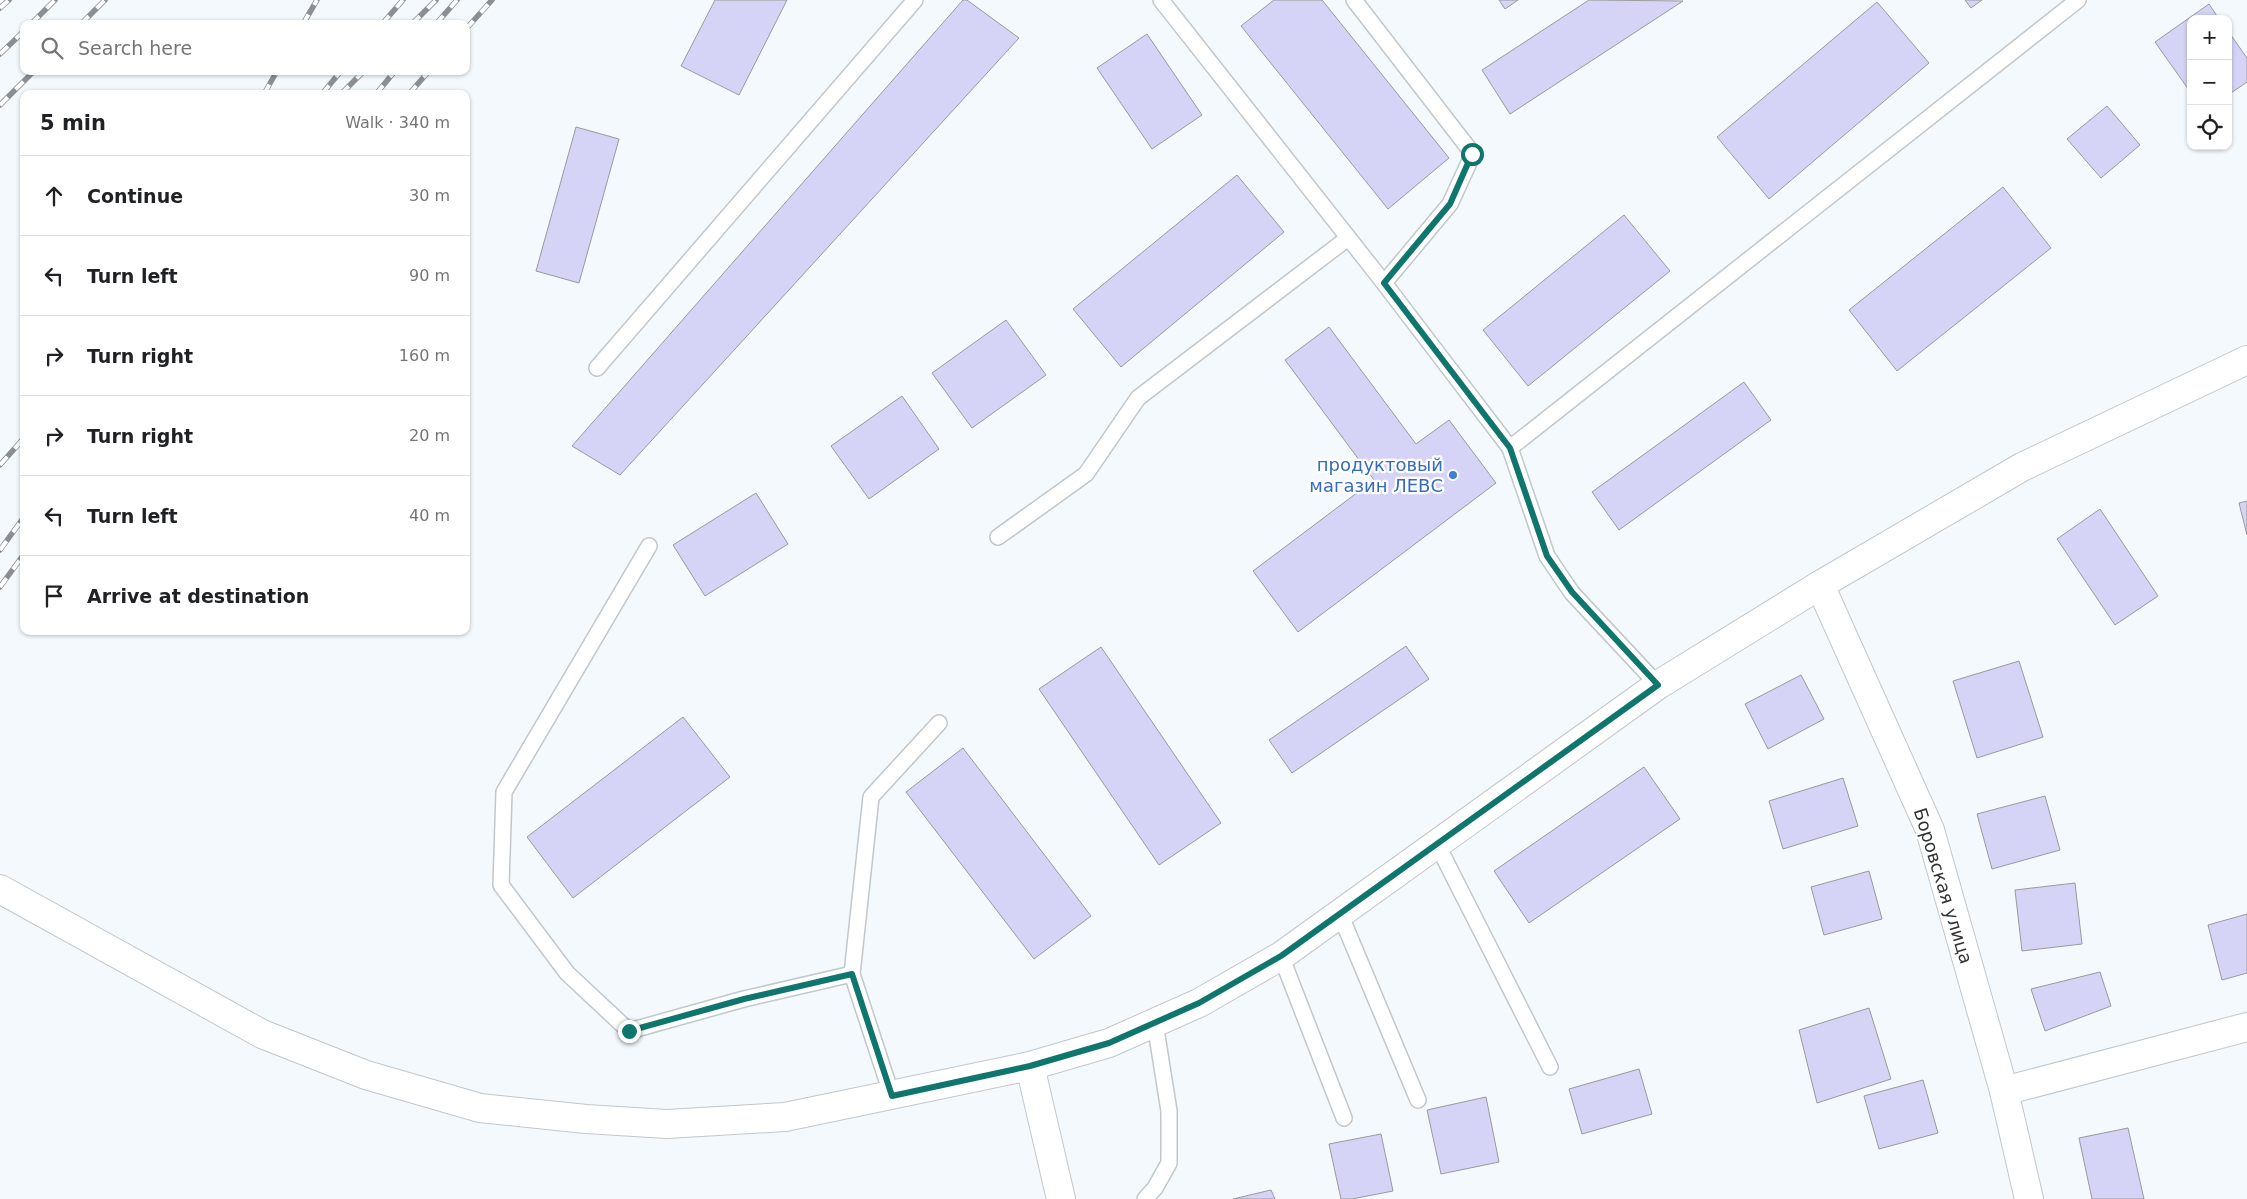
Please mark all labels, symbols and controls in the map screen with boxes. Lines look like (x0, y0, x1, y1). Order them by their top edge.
map controls (2187, 15, 2232, 150)
button: + (2187, 15, 2232, 60)
search box (20, 20, 470, 75)
icon: search (38, 34, 66, 62)
text: Search here (78, 37, 192, 59)
button: − (2187, 60, 2232, 105)
button: locate (2187, 105, 2232, 150)
text: 5 min (40, 111, 106, 135)
text: Walk · 340 m (345, 113, 450, 132)
route start (1461, 143, 1484, 166)
icon: ahead (40, 182, 68, 210)
text: Continue (87, 185, 183, 207)
text: 30 m (409, 186, 450, 205)
icon: left (40, 262, 68, 290)
text: Turn left (87, 265, 178, 287)
text: 90 m (409, 266, 450, 285)
icon: right (40, 342, 68, 370)
text: Turn right (87, 345, 193, 367)
text: 160 m (399, 346, 450, 365)
icon: right (40, 422, 68, 450)
text: Turn right (87, 425, 193, 447)
text: 20 m (409, 426, 450, 445)
place label: продуктовый магазин ЛЕВС (1309, 454, 1443, 496)
marker: продуктовый магазин ЛЕВС (1447, 469, 1459, 481)
icon: left (40, 502, 68, 530)
text: Turn left (87, 505, 178, 527)
text: 40 m (409, 506, 450, 525)
icon: arrive (40, 582, 68, 610)
text: Arrive at destination (87, 585, 309, 607)
street label: Боровская улица (1910, 805, 1977, 966)
route end (618, 1020, 641, 1043)

